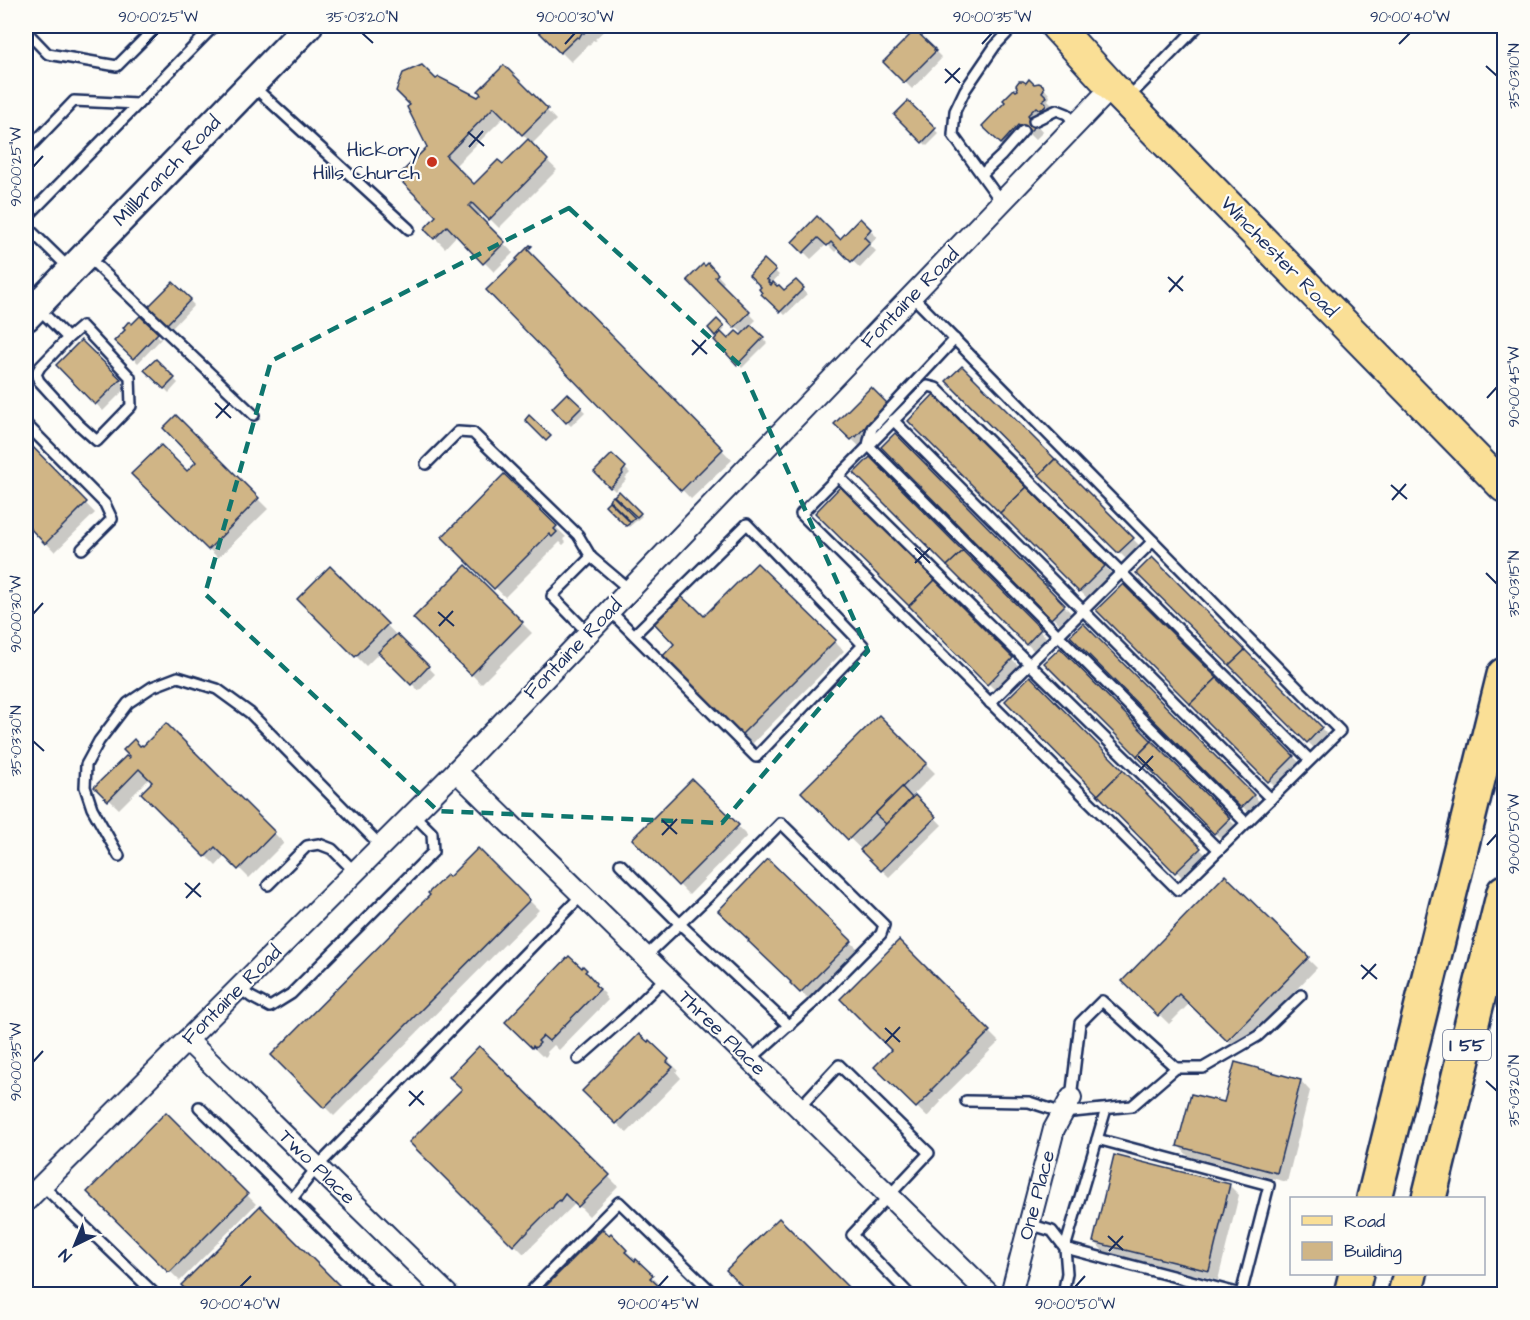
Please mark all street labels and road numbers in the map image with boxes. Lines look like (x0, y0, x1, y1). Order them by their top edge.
street label: Millbranch Road (107, 109, 227, 233)
street label: Winchester Road (1214, 190, 1344, 324)
street label: Fontaine Road (854, 241, 966, 355)
street label: Fontaine Road (517, 592, 629, 706)
street label: Fontaine Road (176, 939, 288, 1051)
street label: Three Place (672, 984, 772, 1082)
road number: I 55 (1443, 1030, 1491, 1060)
street label: Two Place (272, 1123, 362, 1211)
street label: One Place (1012, 1147, 1062, 1243)

